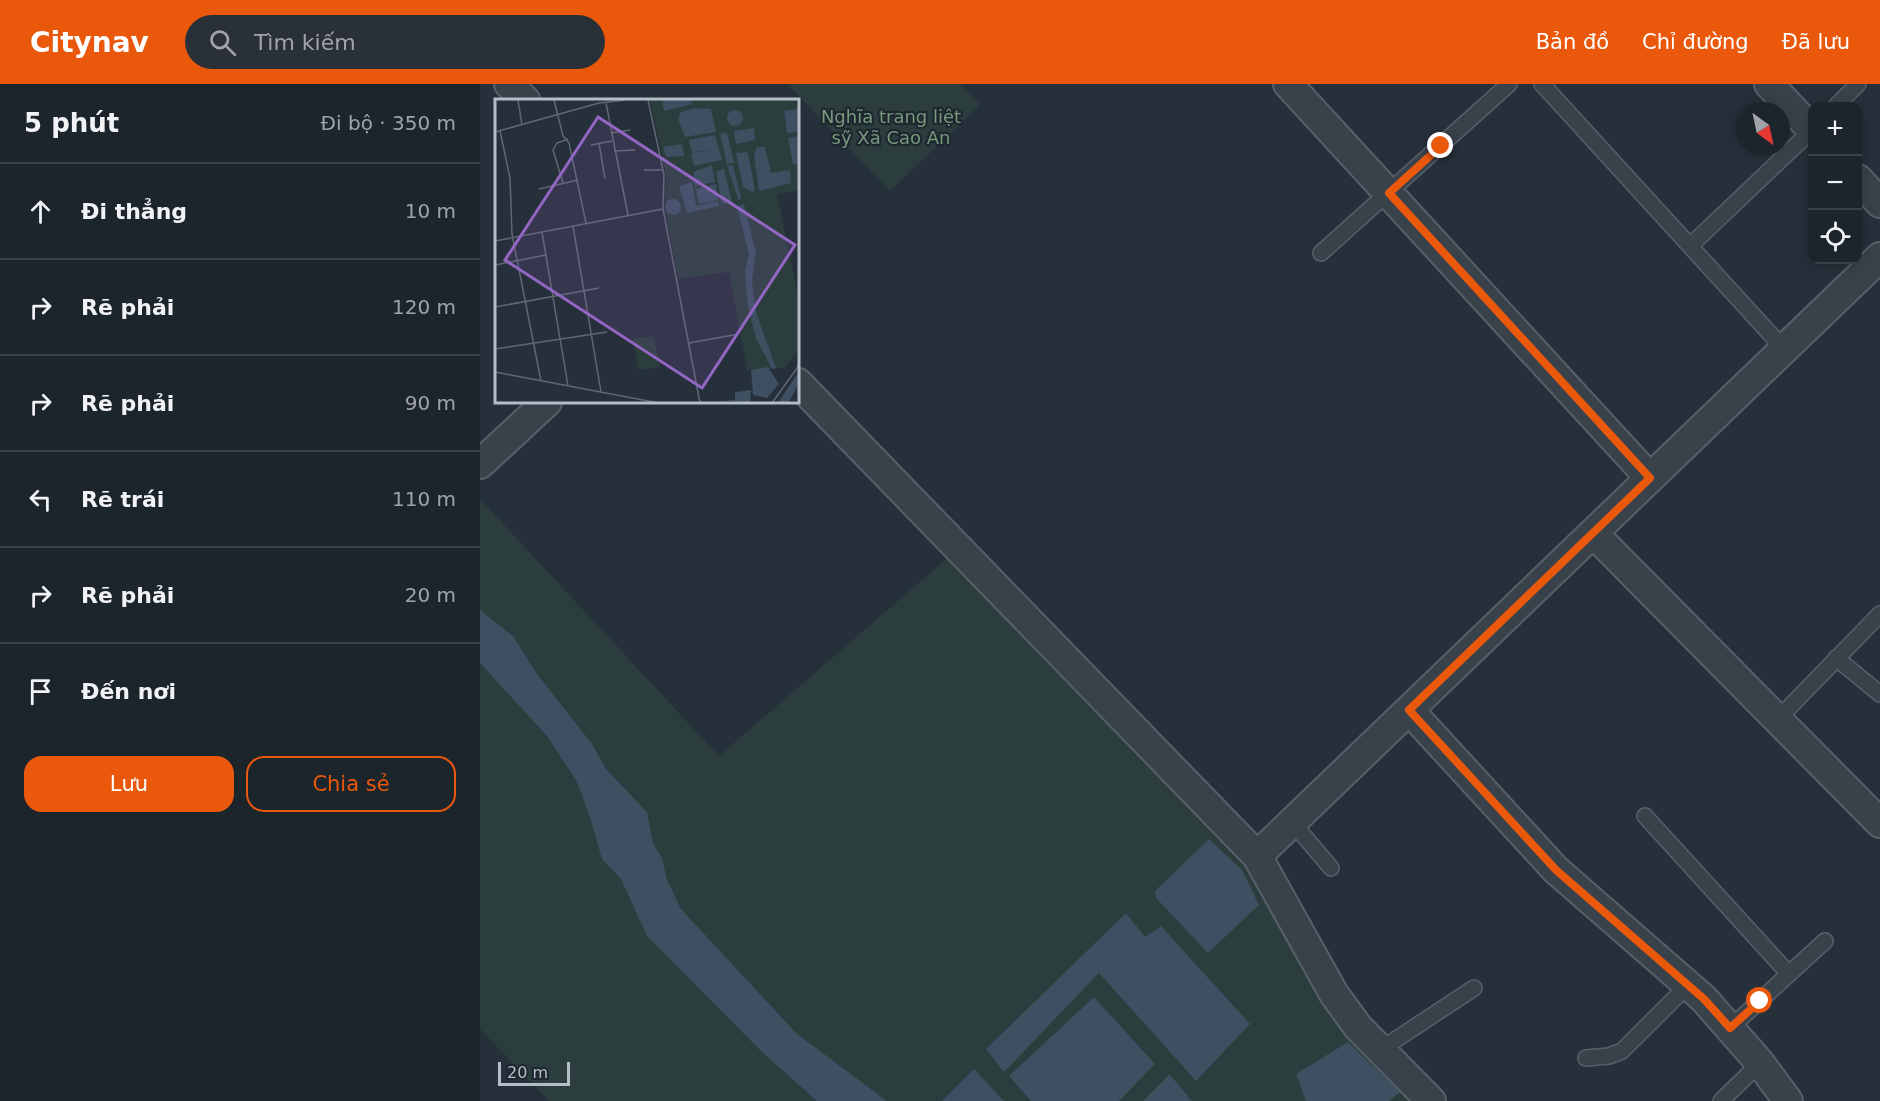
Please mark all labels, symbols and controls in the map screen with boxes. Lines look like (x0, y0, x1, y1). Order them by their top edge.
search box (185, 15, 605, 69)
text: Citynav (30, 26, 149, 59)
icon: search (206, 26, 239, 59)
text: Tìm kiếm (254, 30, 356, 55)
text: Bản đồ (1536, 30, 1609, 54)
text: Chỉ đường (1642, 30, 1749, 54)
text: Đã lưu (1782, 30, 1850, 54)
inset map (495, 99, 800, 404)
north arrow (1736, 102, 1790, 156)
map controls (1808, 102, 1862, 264)
button: + (1808, 102, 1862, 156)
park label: Nghĩa trang liệt sỹ Xã Cao An (821, 106, 961, 148)
text: 5 phút (24, 108, 119, 138)
text: Đi bộ · 350 m (321, 111, 456, 135)
route end (1427, 132, 1453, 158)
button: − (1808, 156, 1862, 210)
icon: ahead (24, 195, 57, 228)
text: Đi thẳng (81, 199, 187, 224)
text: 10 m (405, 199, 456, 223)
button: locate (1808, 210, 1862, 264)
icon: right (24, 291, 57, 324)
text: Rẽ phải (81, 295, 174, 320)
text: 120 m (392, 295, 456, 319)
icon: right (24, 387, 57, 420)
text: Rẽ phải (81, 391, 174, 416)
text: 90 m (405, 391, 456, 415)
icon: left (24, 483, 57, 516)
text: Rẽ trái (81, 487, 164, 512)
text: 110 m (392, 487, 456, 511)
icon: right (24, 579, 57, 612)
text: Rẽ phải (81, 583, 174, 608)
text: 20 m (405, 583, 456, 607)
icon: arrive (24, 675, 57, 708)
text: Đến nơi (81, 679, 176, 704)
button: Lưu (24, 756, 234, 812)
button: Chia sẻ (246, 756, 456, 812)
route start (1746, 987, 1772, 1013)
scale bar (498, 1059, 570, 1086)
text: 20 m (507, 1063, 548, 1082)

